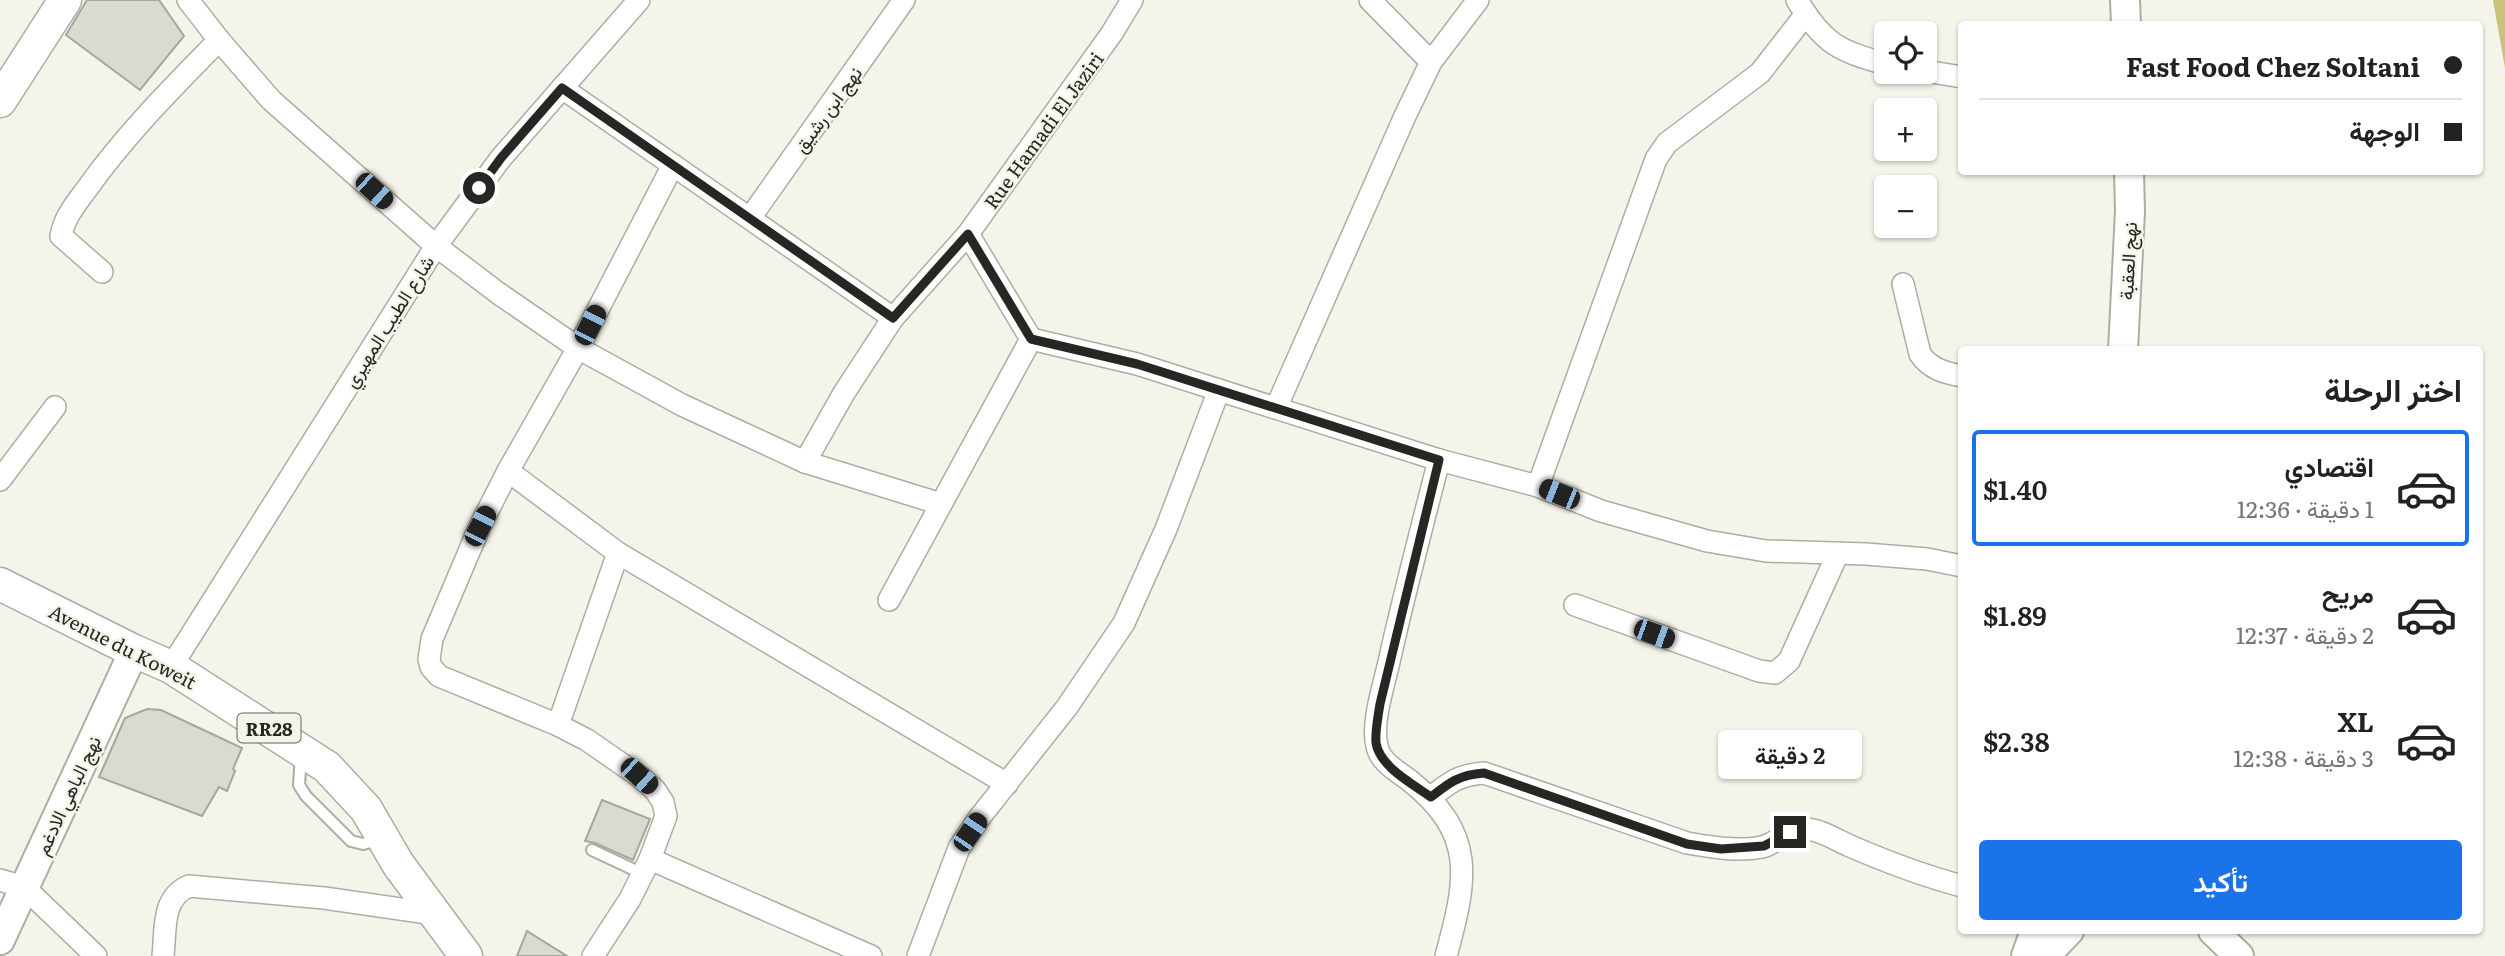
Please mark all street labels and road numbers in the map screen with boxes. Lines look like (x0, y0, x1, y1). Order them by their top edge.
street label: Rue Hamadi El Jaziri (976, 46, 1110, 214)
street label: نهج ابن رشيق (786, 60, 869, 159)
street label: نهج العقبة (2111, 221, 2144, 301)
street label: شارع الطيب المهيري (336, 249, 443, 394)
street label: Avenue du Koweit (44, 597, 202, 695)
road number: RR28 (238, 714, 300, 742)
street label: نهج الباهي الادغم (27, 731, 110, 861)

